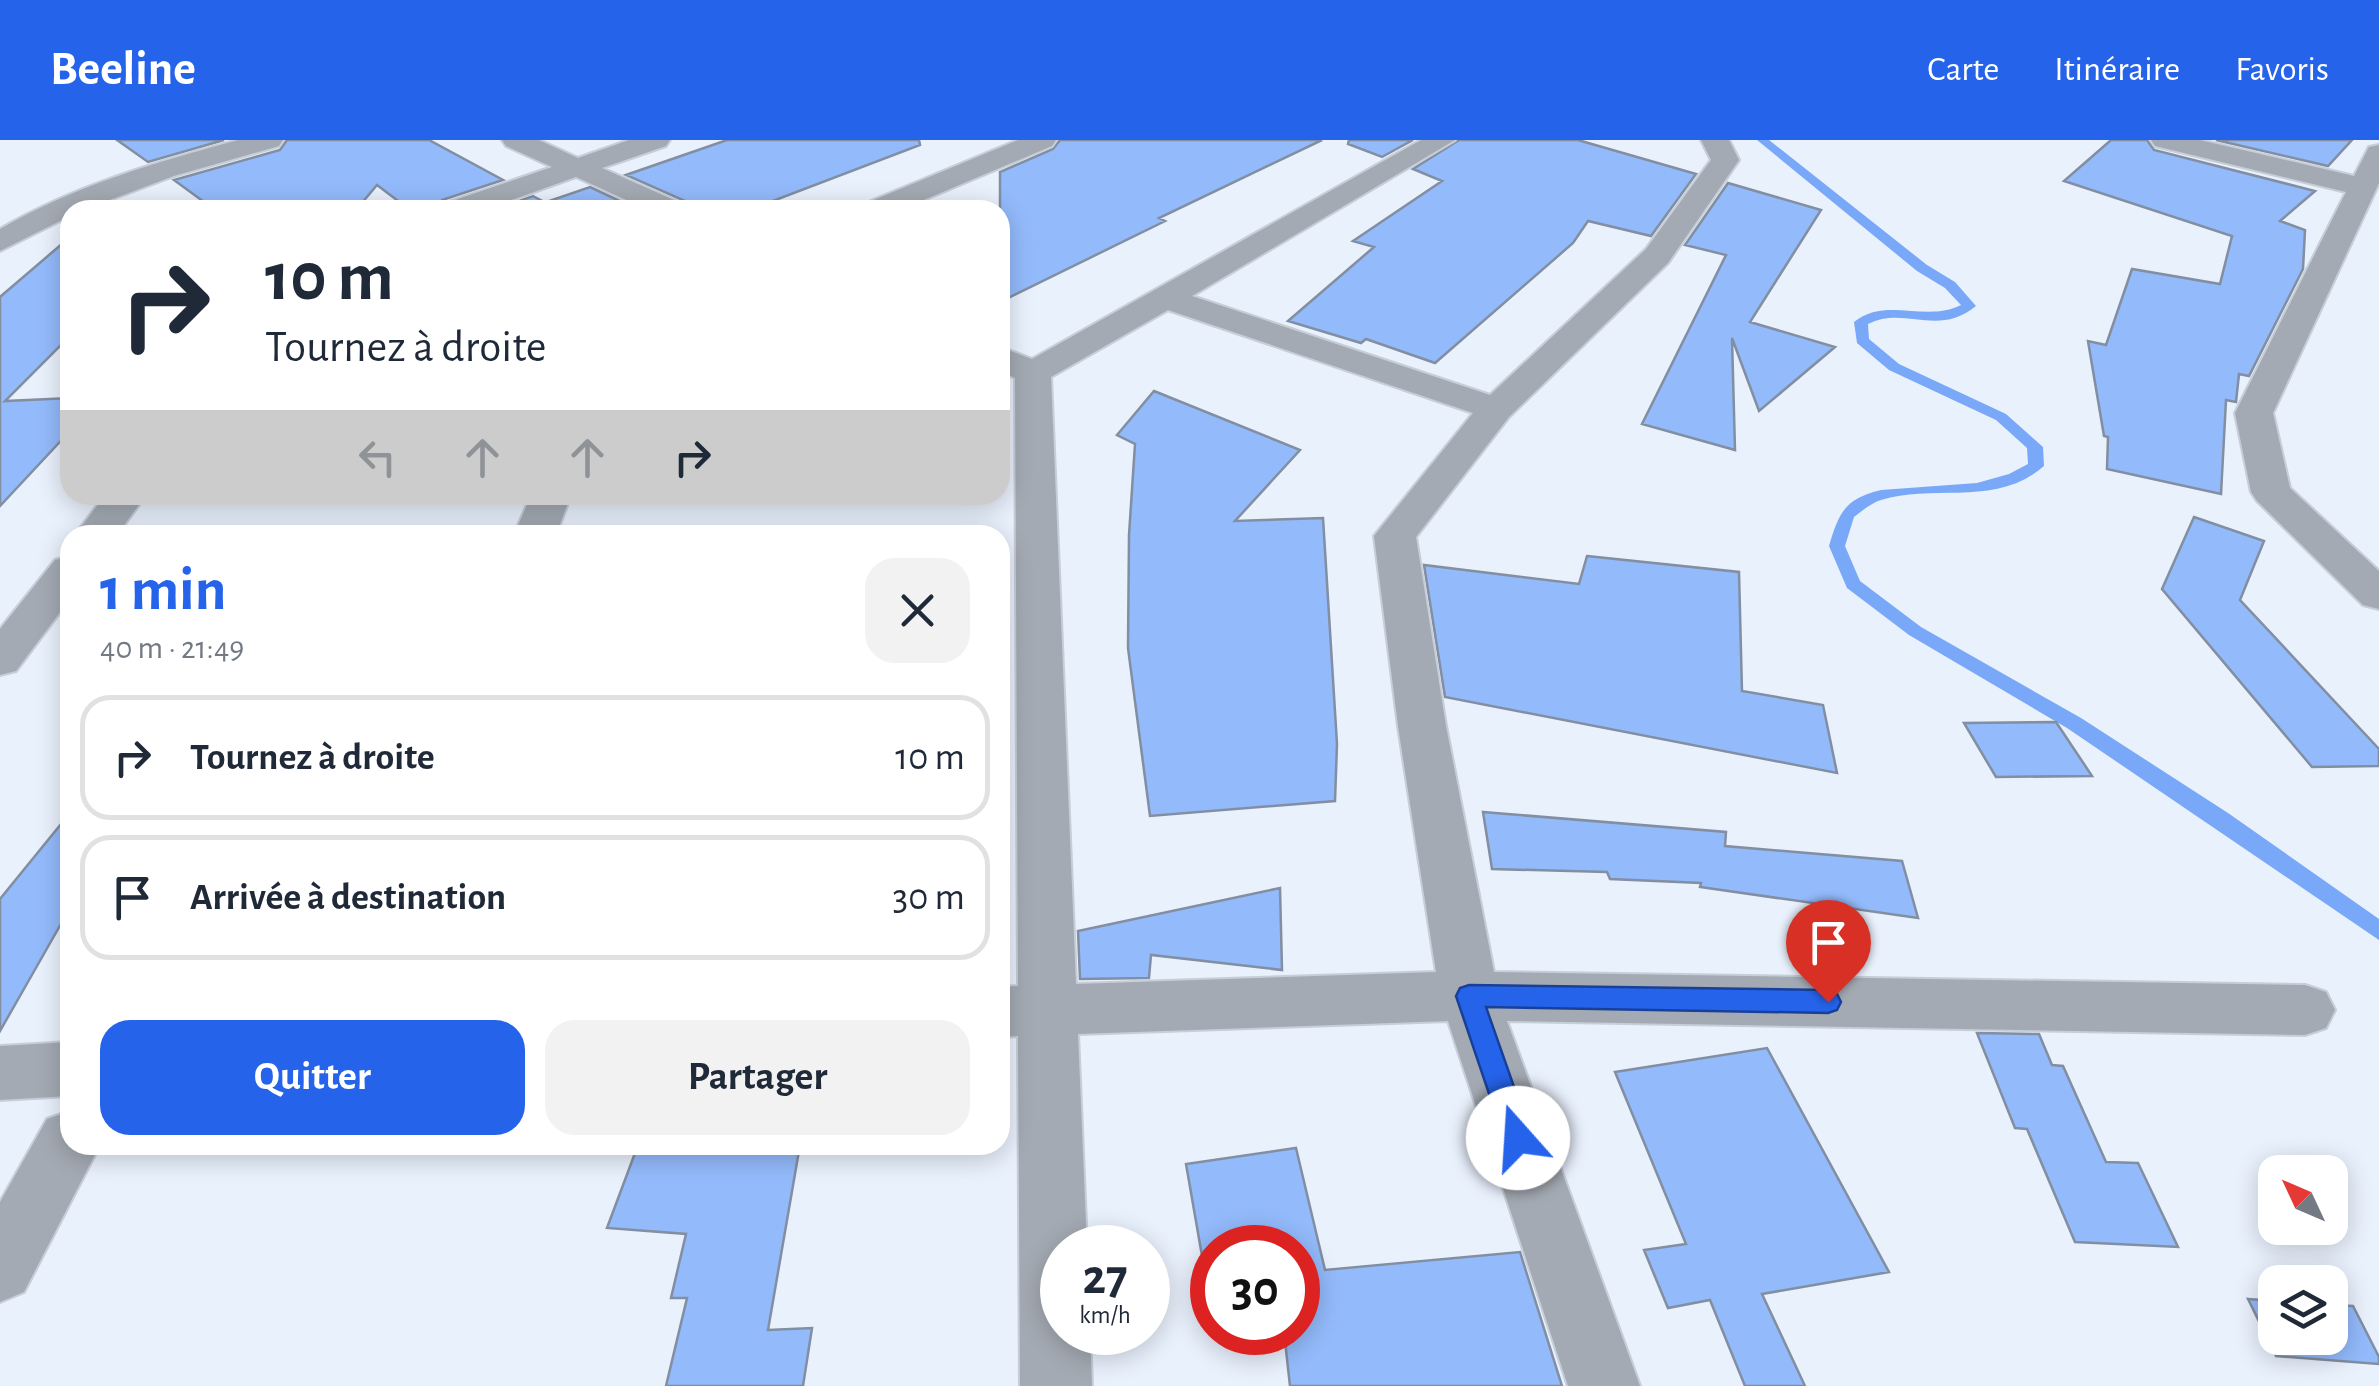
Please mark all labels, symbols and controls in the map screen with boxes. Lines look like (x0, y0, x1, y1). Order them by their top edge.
text: Beeline (50, 46, 196, 94)
text: Carte (1927, 52, 1999, 87)
text: Itinéraire (2054, 52, 2180, 87)
text: Favoris (2235, 52, 2329, 87)
icon: right (100, 240, 230, 370)
text: 10 m (265, 243, 394, 313)
text: Tournez à droite (265, 325, 547, 370)
icon: left (350, 430, 405, 485)
icon: ahead (455, 430, 510, 485)
icon: ahead (560, 430, 615, 485)
icon: right (665, 430, 720, 485)
button: close (865, 558, 970, 663)
text: 1 min (100, 561, 226, 621)
text: 40 m · 21:49 (100, 632, 244, 664)
icon: right (105, 730, 160, 785)
text: Tournez à droite (190, 739, 435, 777)
text: 10 m (895, 739, 965, 777)
icon: arrive (105, 870, 160, 925)
text: Arrivée à destination (190, 879, 506, 917)
text: 30 m (893, 879, 965, 917)
pin (1786, 900, 1871, 1003)
icon: arrive (1801, 915, 1856, 970)
button: Quitter (100, 1020, 525, 1135)
button: Partager (545, 1020, 970, 1135)
position arrow (1466, 1086, 1570, 1190)
north arrow (2258, 1155, 2348, 1245)
map controls (2258, 1155, 2348, 1355)
speed limit sign: 30 (1190, 1225, 1320, 1355)
text: 27 (1082, 1253, 1128, 1303)
button: layers (2258, 1265, 2348, 1355)
text: km/h (1079, 1303, 1131, 1328)

